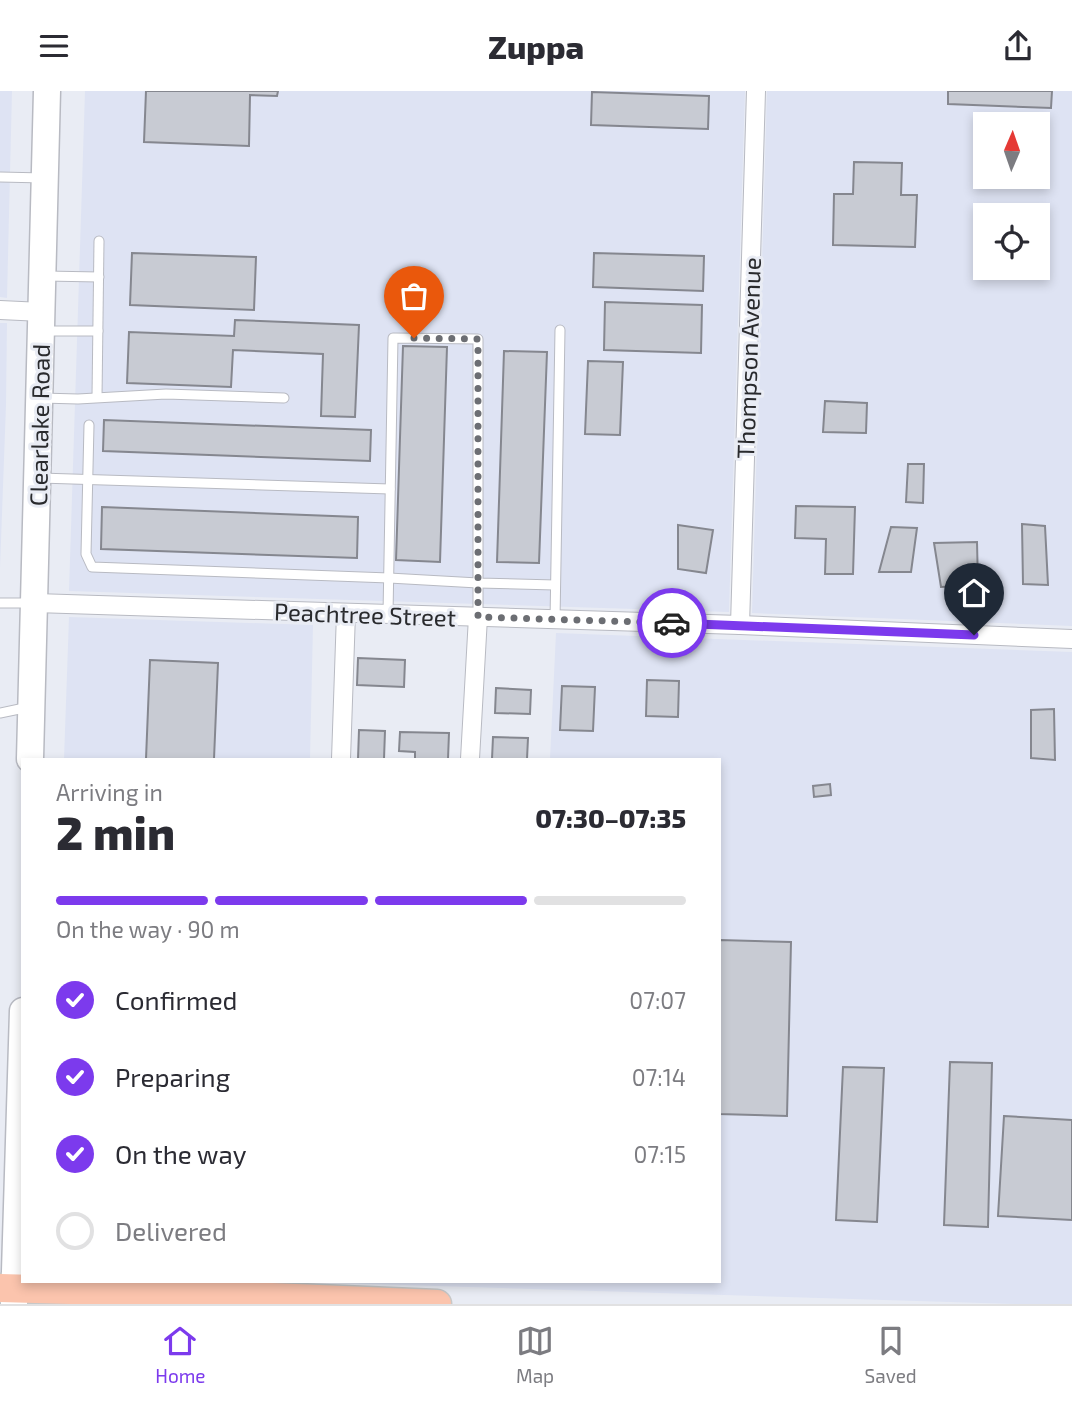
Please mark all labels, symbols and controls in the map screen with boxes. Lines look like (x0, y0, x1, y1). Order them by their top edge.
icon: menu (35, 27, 73, 65)
text: Zuppa (488, 27, 584, 65)
icon: share (999, 27, 1037, 65)
north arrow (973, 112, 1050, 189)
map controls (973, 112, 1050, 280)
button: locate (973, 203, 1050, 280)
street label: Thompson Avenue (730, 257, 766, 459)
pin (384, 266, 444, 338)
icon: bag (395, 277, 433, 315)
street label: Clearlake Road (23, 344, 55, 506)
pin (944, 563, 1004, 635)
icon: home (955, 574, 993, 612)
courier (637, 588, 707, 658)
street label: Peachtree Street (274, 596, 456, 632)
icon: car (653, 604, 691, 642)
text: Arriving in (56, 778, 163, 806)
text: 07:30–07:35 (535, 802, 686, 833)
text: 2 min (56, 804, 175, 859)
text: On the way · 90 m (56, 915, 240, 943)
icon: check (56, 981, 94, 1019)
text: Confirmed (115, 984, 238, 1015)
text: 07:07 (629, 986, 686, 1014)
icon: check (56, 1058, 94, 1096)
text: Preparing (115, 1061, 230, 1092)
text: 07:14 (632, 1063, 686, 1091)
icon: check (56, 1135, 94, 1173)
text: On the way (115, 1138, 246, 1169)
text: 07:15 (633, 1140, 686, 1168)
text: Delivered (115, 1215, 227, 1246)
tab: Home (155, 1322, 206, 1387)
tab: Map (516, 1322, 554, 1387)
tab: Saved (865, 1322, 917, 1387)

